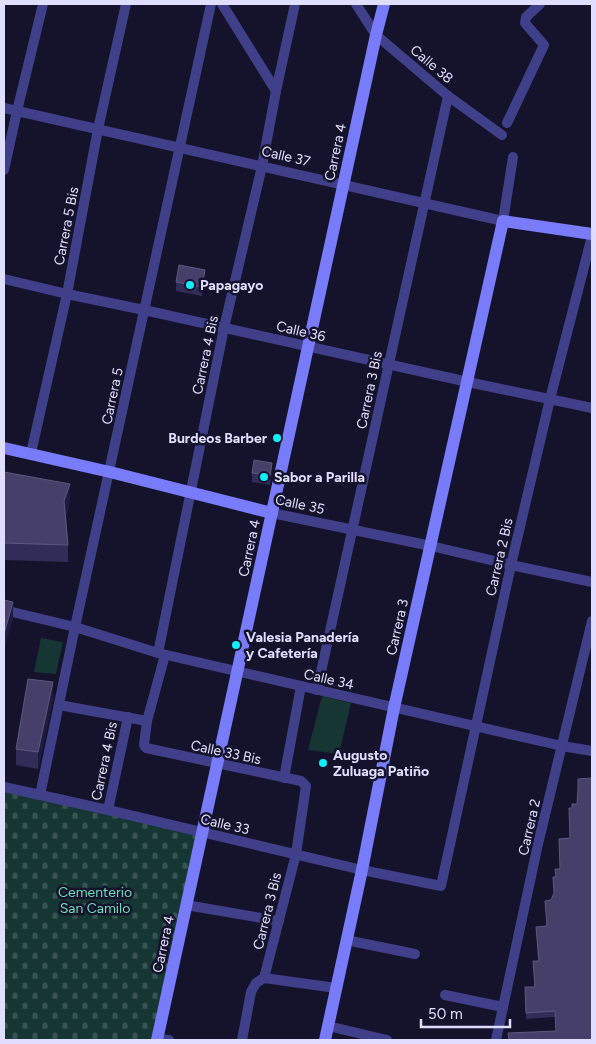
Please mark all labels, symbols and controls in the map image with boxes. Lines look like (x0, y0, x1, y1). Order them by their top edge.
street label: Calle 38 (407, 42, 457, 87)
street label: Carrera 4 (321, 121, 350, 182)
street label: Calle 37 (260, 143, 312, 170)
street label: Carrera 5 Bis (51, 185, 82, 267)
place label: Papagayo (200, 277, 263, 294)
marker: Papagayo (184, 279, 196, 291)
street label: Carrera 4 Bis (189, 314, 222, 396)
street label: Calle 36 (275, 318, 327, 345)
street label: Carrera 3 Bis (353, 350, 386, 431)
street label: Carrera 5 (98, 366, 127, 426)
place label: Burdeos Barber (168, 430, 268, 447)
marker: Burdeos Barber (271, 432, 283, 444)
place label: Sabor a Parilla (274, 469, 365, 486)
marker: Sabor a Parilla (258, 471, 270, 483)
street label: Calle 35 (274, 491, 326, 518)
street label: Carrera 4 (235, 517, 264, 578)
street label: Carrera 2 Bis (482, 517, 517, 598)
street label: Carrera 3 (383, 597, 412, 657)
place label: Valesia Panadería y Cafetería (246, 629, 359, 662)
marker: Valesia Panadería y Cafetería (230, 639, 242, 651)
street label: Calle 34 (302, 665, 356, 694)
street label: Carrera 4 Bis (88, 720, 121, 802)
street label: Calle 33 Bis (189, 737, 263, 768)
place label: Augusto Zuluaga Patiño (333, 747, 429, 780)
marker: Augusto Zuluaga Patiño (317, 757, 329, 769)
street label: Carrera 2 (515, 797, 544, 857)
street label: Calle 33 (199, 811, 251, 838)
street label: Carrera 3 Bis (250, 871, 285, 952)
park label: Cementerio San Camilo (58, 884, 132, 917)
street label: Carrera 4 (149, 913, 178, 974)
scale bar (421, 996, 510, 1028)
text: 50 m (428, 1005, 463, 1023)

